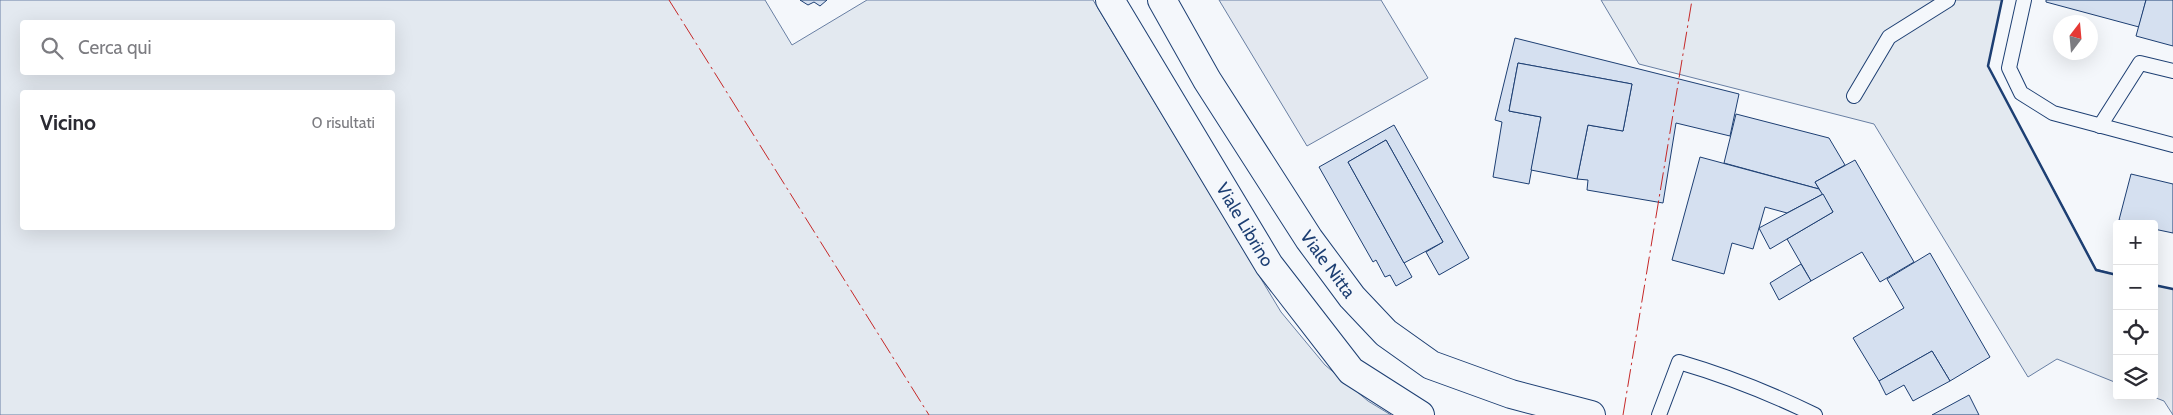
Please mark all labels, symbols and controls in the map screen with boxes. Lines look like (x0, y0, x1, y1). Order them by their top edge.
north arrow (2053, 15, 2098, 60)
search box (20, 20, 395, 75)
icon: search (38, 34, 66, 62)
text: Cerca qui (78, 36, 152, 59)
text: Vicino (40, 110, 96, 135)
text: 0 risultati (311, 113, 375, 132)
street label: Viale Librino (1211, 179, 1278, 271)
map controls (2113, 220, 2158, 400)
button: + (2113, 220, 2158, 265)
street label: Viale Nitta (1295, 226, 1360, 303)
button: − (2113, 265, 2158, 310)
button: locate (2113, 310, 2158, 355)
button: layers (2113, 355, 2158, 400)

